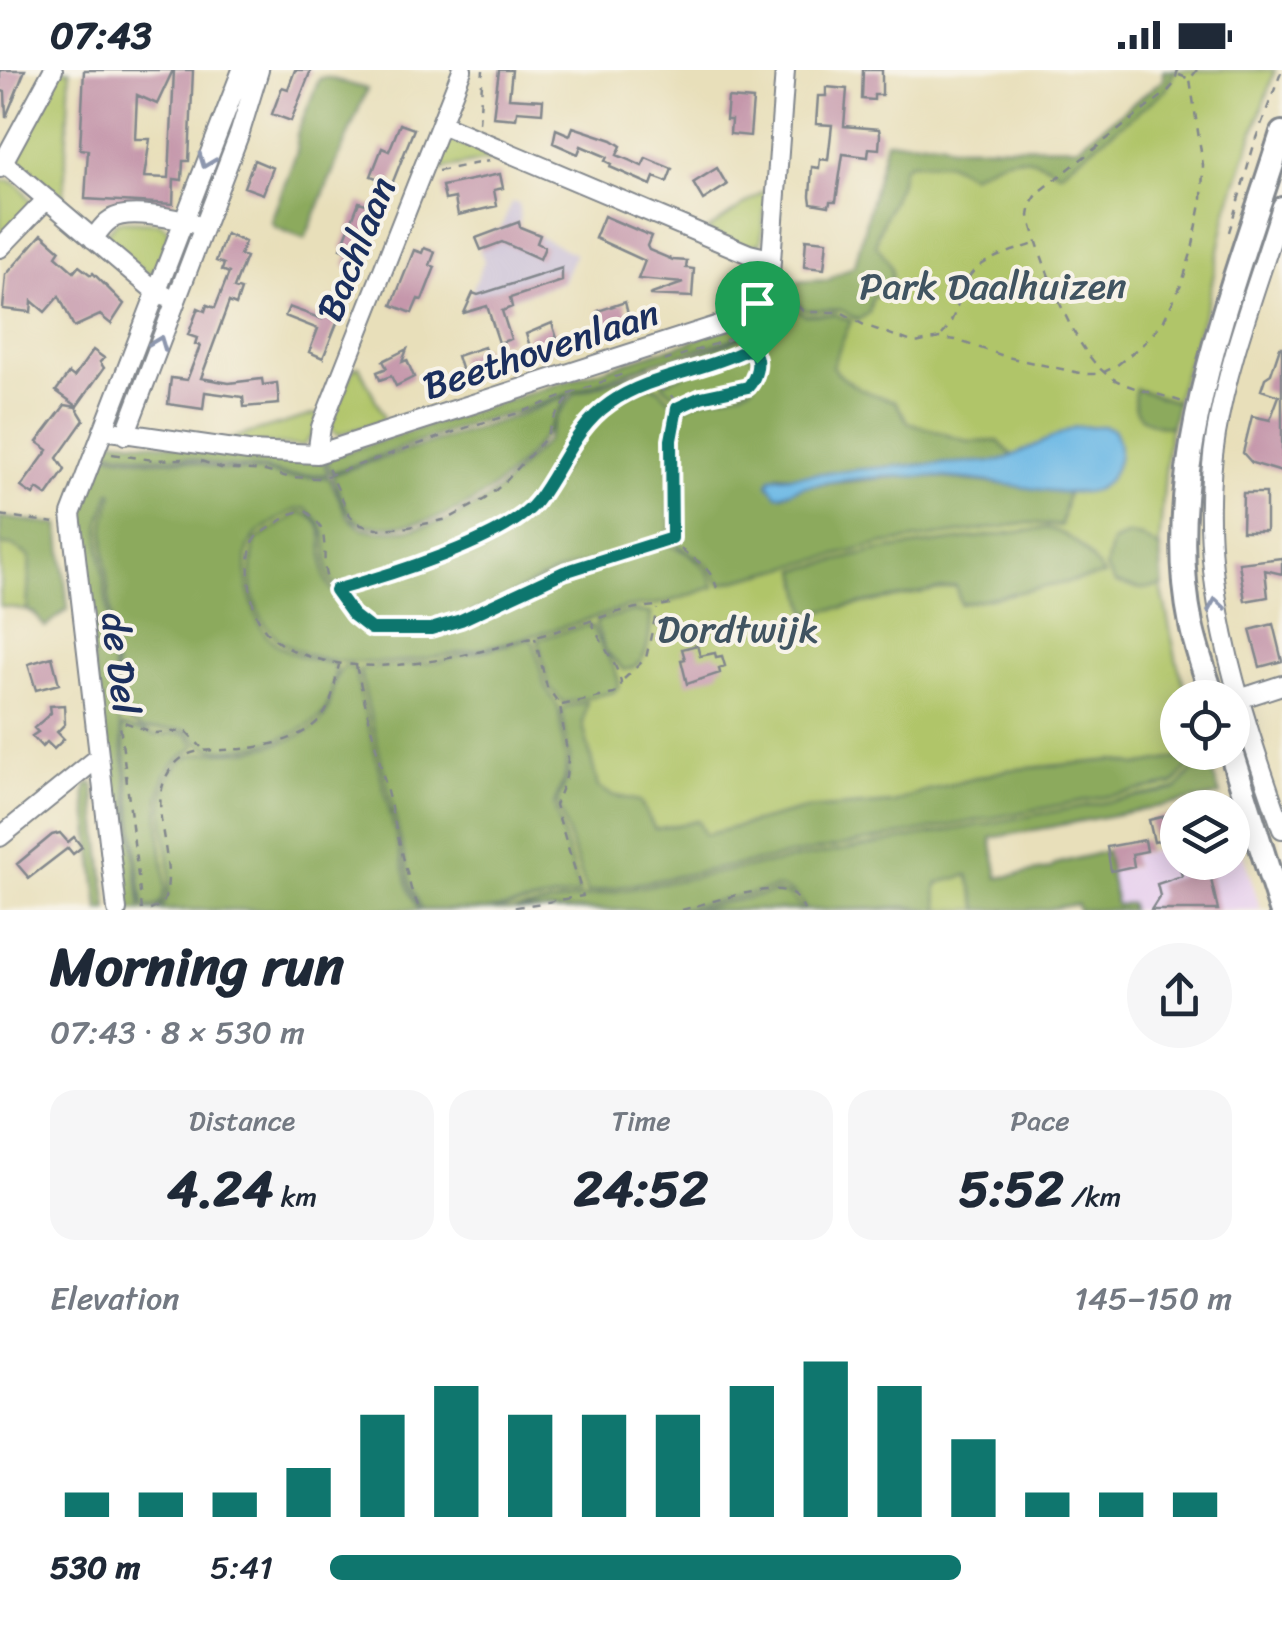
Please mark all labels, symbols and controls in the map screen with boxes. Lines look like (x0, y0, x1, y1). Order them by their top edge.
text: 07:43 (50, 2, 152, 69)
one-way arrow (198, 151, 218, 168)
street label: Bachlaan (297, 166, 415, 332)
park label: Park Daalhuizen (859, 253, 1127, 320)
pin (715, 261, 800, 364)
icon: arrive (730, 276, 785, 331)
street label: Beethovenlaan (414, 280, 668, 420)
one-way arrow (147, 336, 168, 353)
park label: Dordtwijk (657, 596, 819, 663)
one-way arrow (1206, 596, 1227, 613)
street label: de Del (81, 608, 160, 719)
map controls (1160, 680, 1250, 880)
button: locate (1160, 680, 1250, 770)
button: layers (1160, 790, 1250, 880)
text: Morning run (50, 918, 344, 1015)
button: share (1127, 943, 1232, 1048)
text: 07:43 · 8 × 530 m (50, 1004, 305, 1061)
text: Distance (189, 1096, 295, 1145)
text: Time (611, 1096, 671, 1145)
text: Pace (1010, 1096, 1070, 1145)
text: 4.24 (167, 1145, 273, 1234)
text: 24:52 (574, 1145, 708, 1234)
text: 5:52 (959, 1145, 1064, 1234)
text: km (273, 1172, 317, 1221)
text: /km (1064, 1172, 1121, 1221)
text: Elevation (50, 1270, 180, 1327)
text: 145–150 m (1074, 1270, 1232, 1327)
text: 530 m (50, 1539, 140, 1596)
text: 5:41 (210, 1539, 273, 1596)

